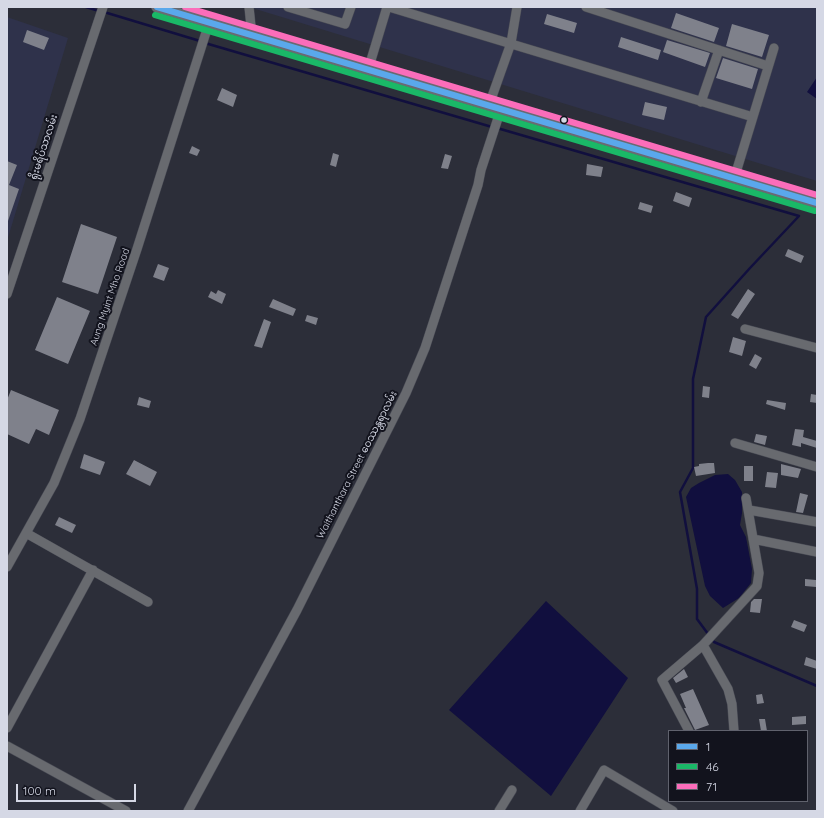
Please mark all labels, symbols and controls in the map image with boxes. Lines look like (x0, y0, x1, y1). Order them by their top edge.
street label: ရိုးမရိပ်သာလမ်း (28, 113, 60, 181)
unlabelled marker (559, 115, 569, 125)
street label: Aung Myint Mho Road (88, 247, 132, 347)
street label: Waithanthara Street ဝေဿန္တရာလမ်း (314, 389, 400, 541)
legend (668, 730, 808, 802)
text: 1 (706, 739, 710, 754)
text: 46 (706, 759, 719, 774)
scale bar (18, 776, 138, 802)
text: 71 (706, 779, 717, 794)
text: 100 m (23, 783, 56, 798)

